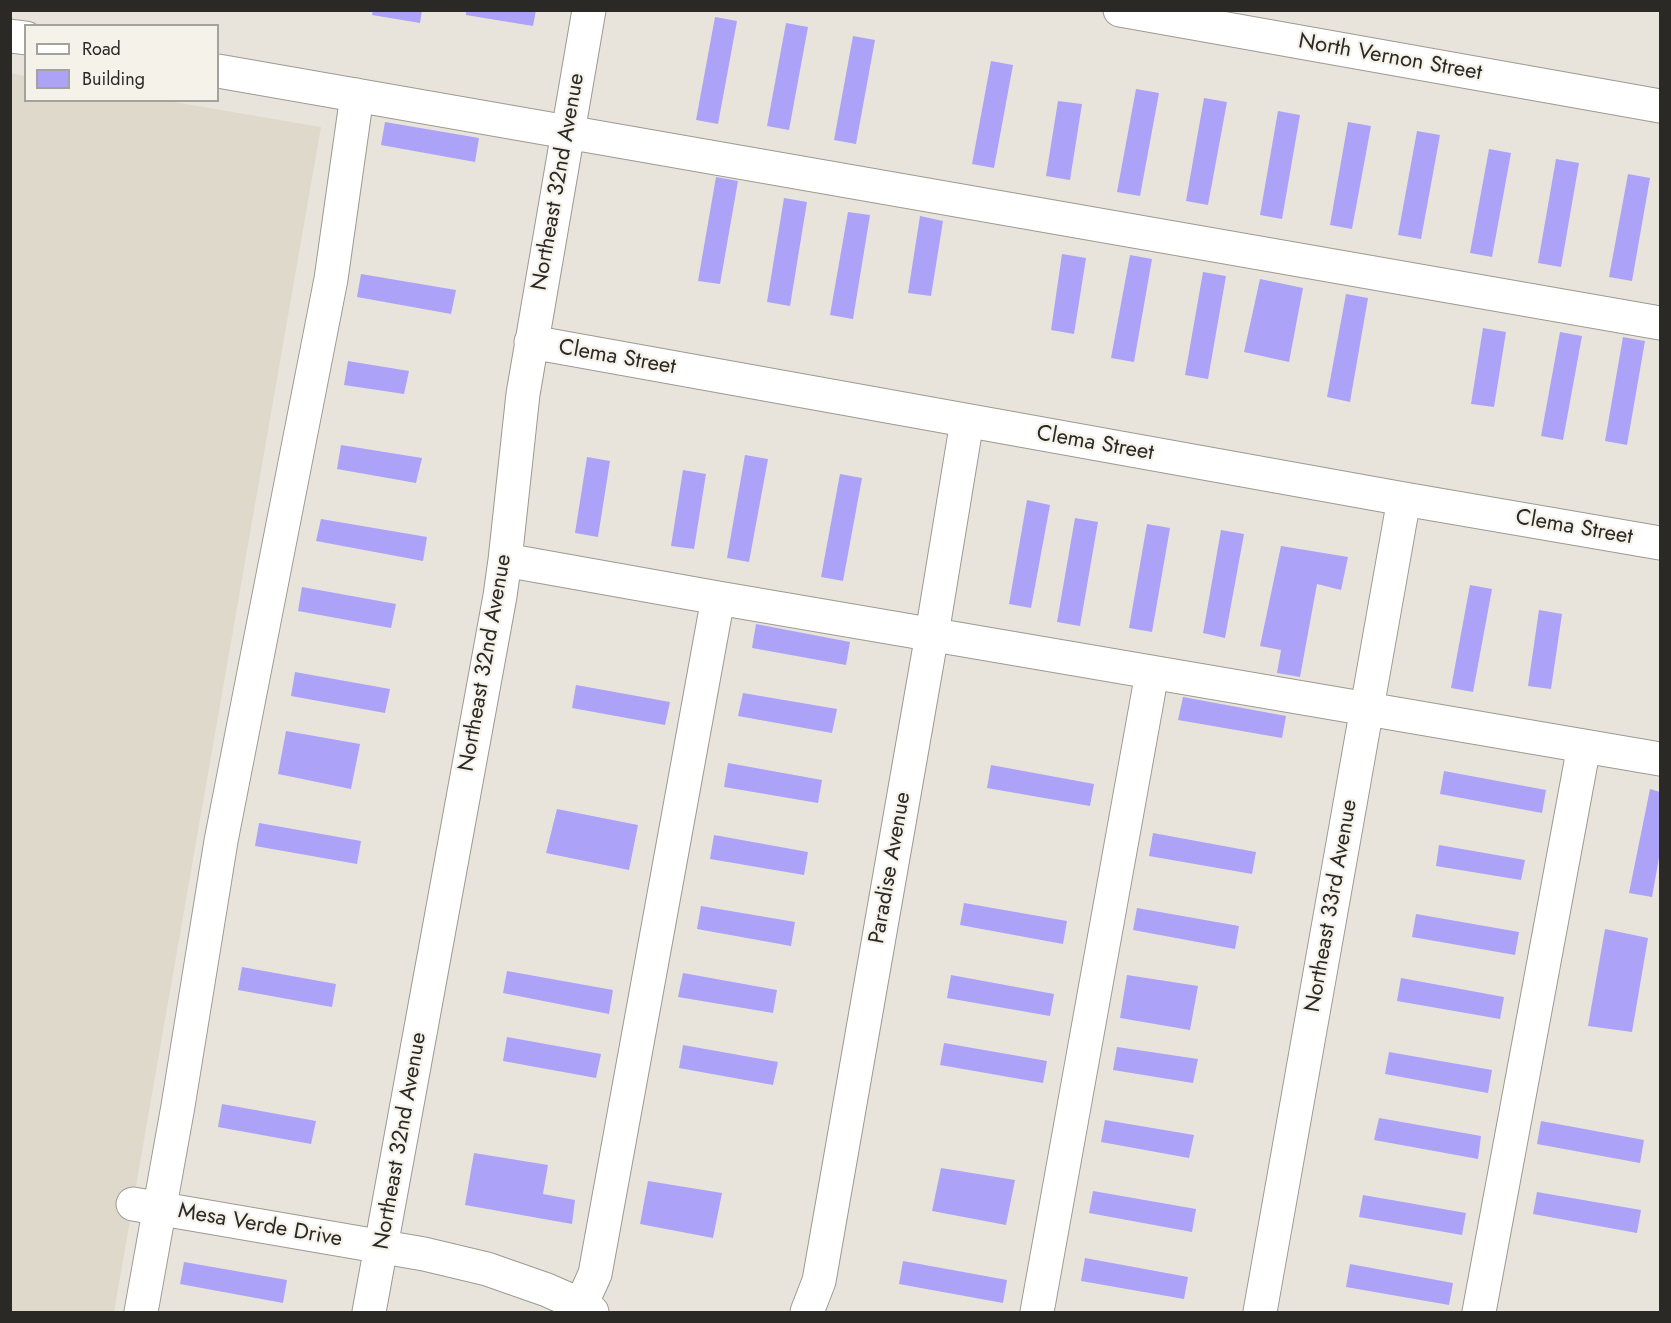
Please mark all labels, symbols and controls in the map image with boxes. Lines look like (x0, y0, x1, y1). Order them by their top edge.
legend (24, 24, 219, 102)
street label: North Vernon Street (1296, 29, 1484, 87)
text: Road (82, 36, 121, 62)
text: Building (82, 66, 145, 92)
street label: Northeast 32nd Avenue (527, 71, 591, 293)
street label: Clema Street (556, 335, 678, 381)
street label: Clema Street (1034, 421, 1156, 467)
street label: Clema Street (1513, 505, 1635, 551)
street label: Northeast 32nd Avenue (454, 552, 518, 774)
street label: Paradise Avenue (865, 790, 917, 946)
street label: Northeast 33rd Avenue (1300, 798, 1364, 1014)
street label: Northeast 32nd Avenue (369, 1030, 433, 1252)
street label: Mesa Verde Drive (176, 1199, 344, 1253)

